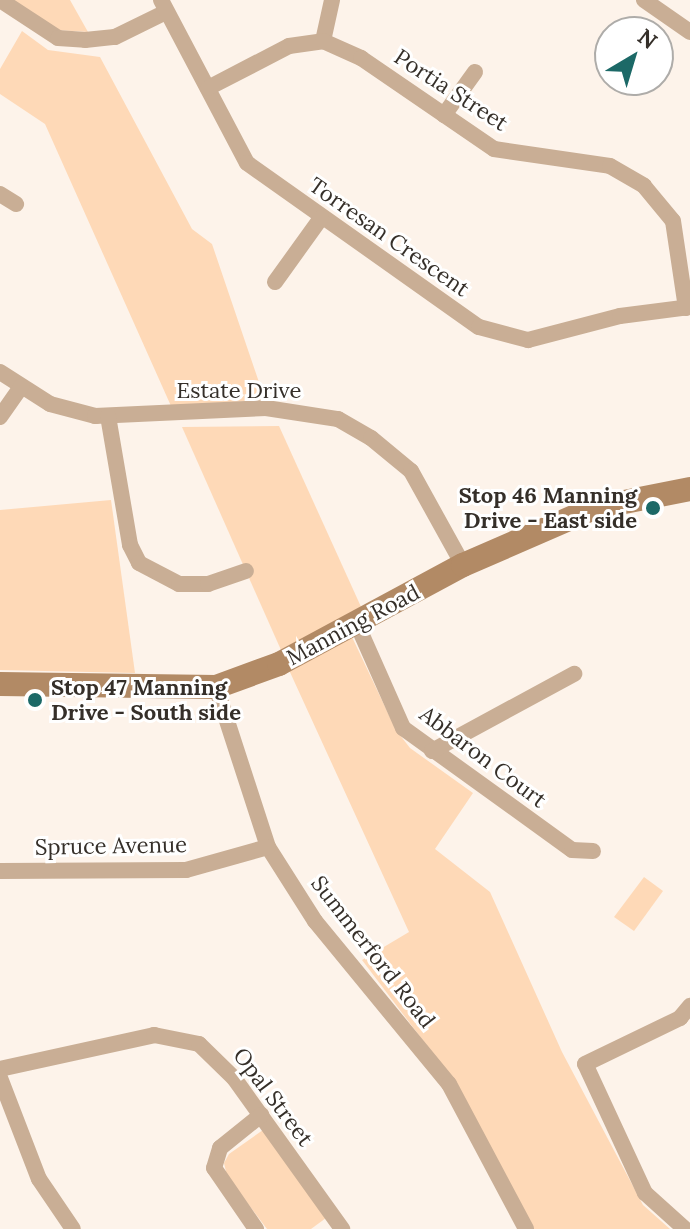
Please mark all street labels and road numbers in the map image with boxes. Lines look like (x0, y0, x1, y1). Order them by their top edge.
street label: Portia Street (389, 44, 513, 136)
street label: Torresan Crescent (304, 172, 474, 302)
street label: Estate Drive (177, 378, 301, 404)
street label: Manning Road (282, 579, 424, 671)
street label: Abbaron Court (414, 701, 552, 813)
street label: Spruce Avenue (35, 831, 187, 861)
street label: Summerford Road (305, 871, 441, 1033)
street label: Opal Street (228, 1043, 318, 1151)

